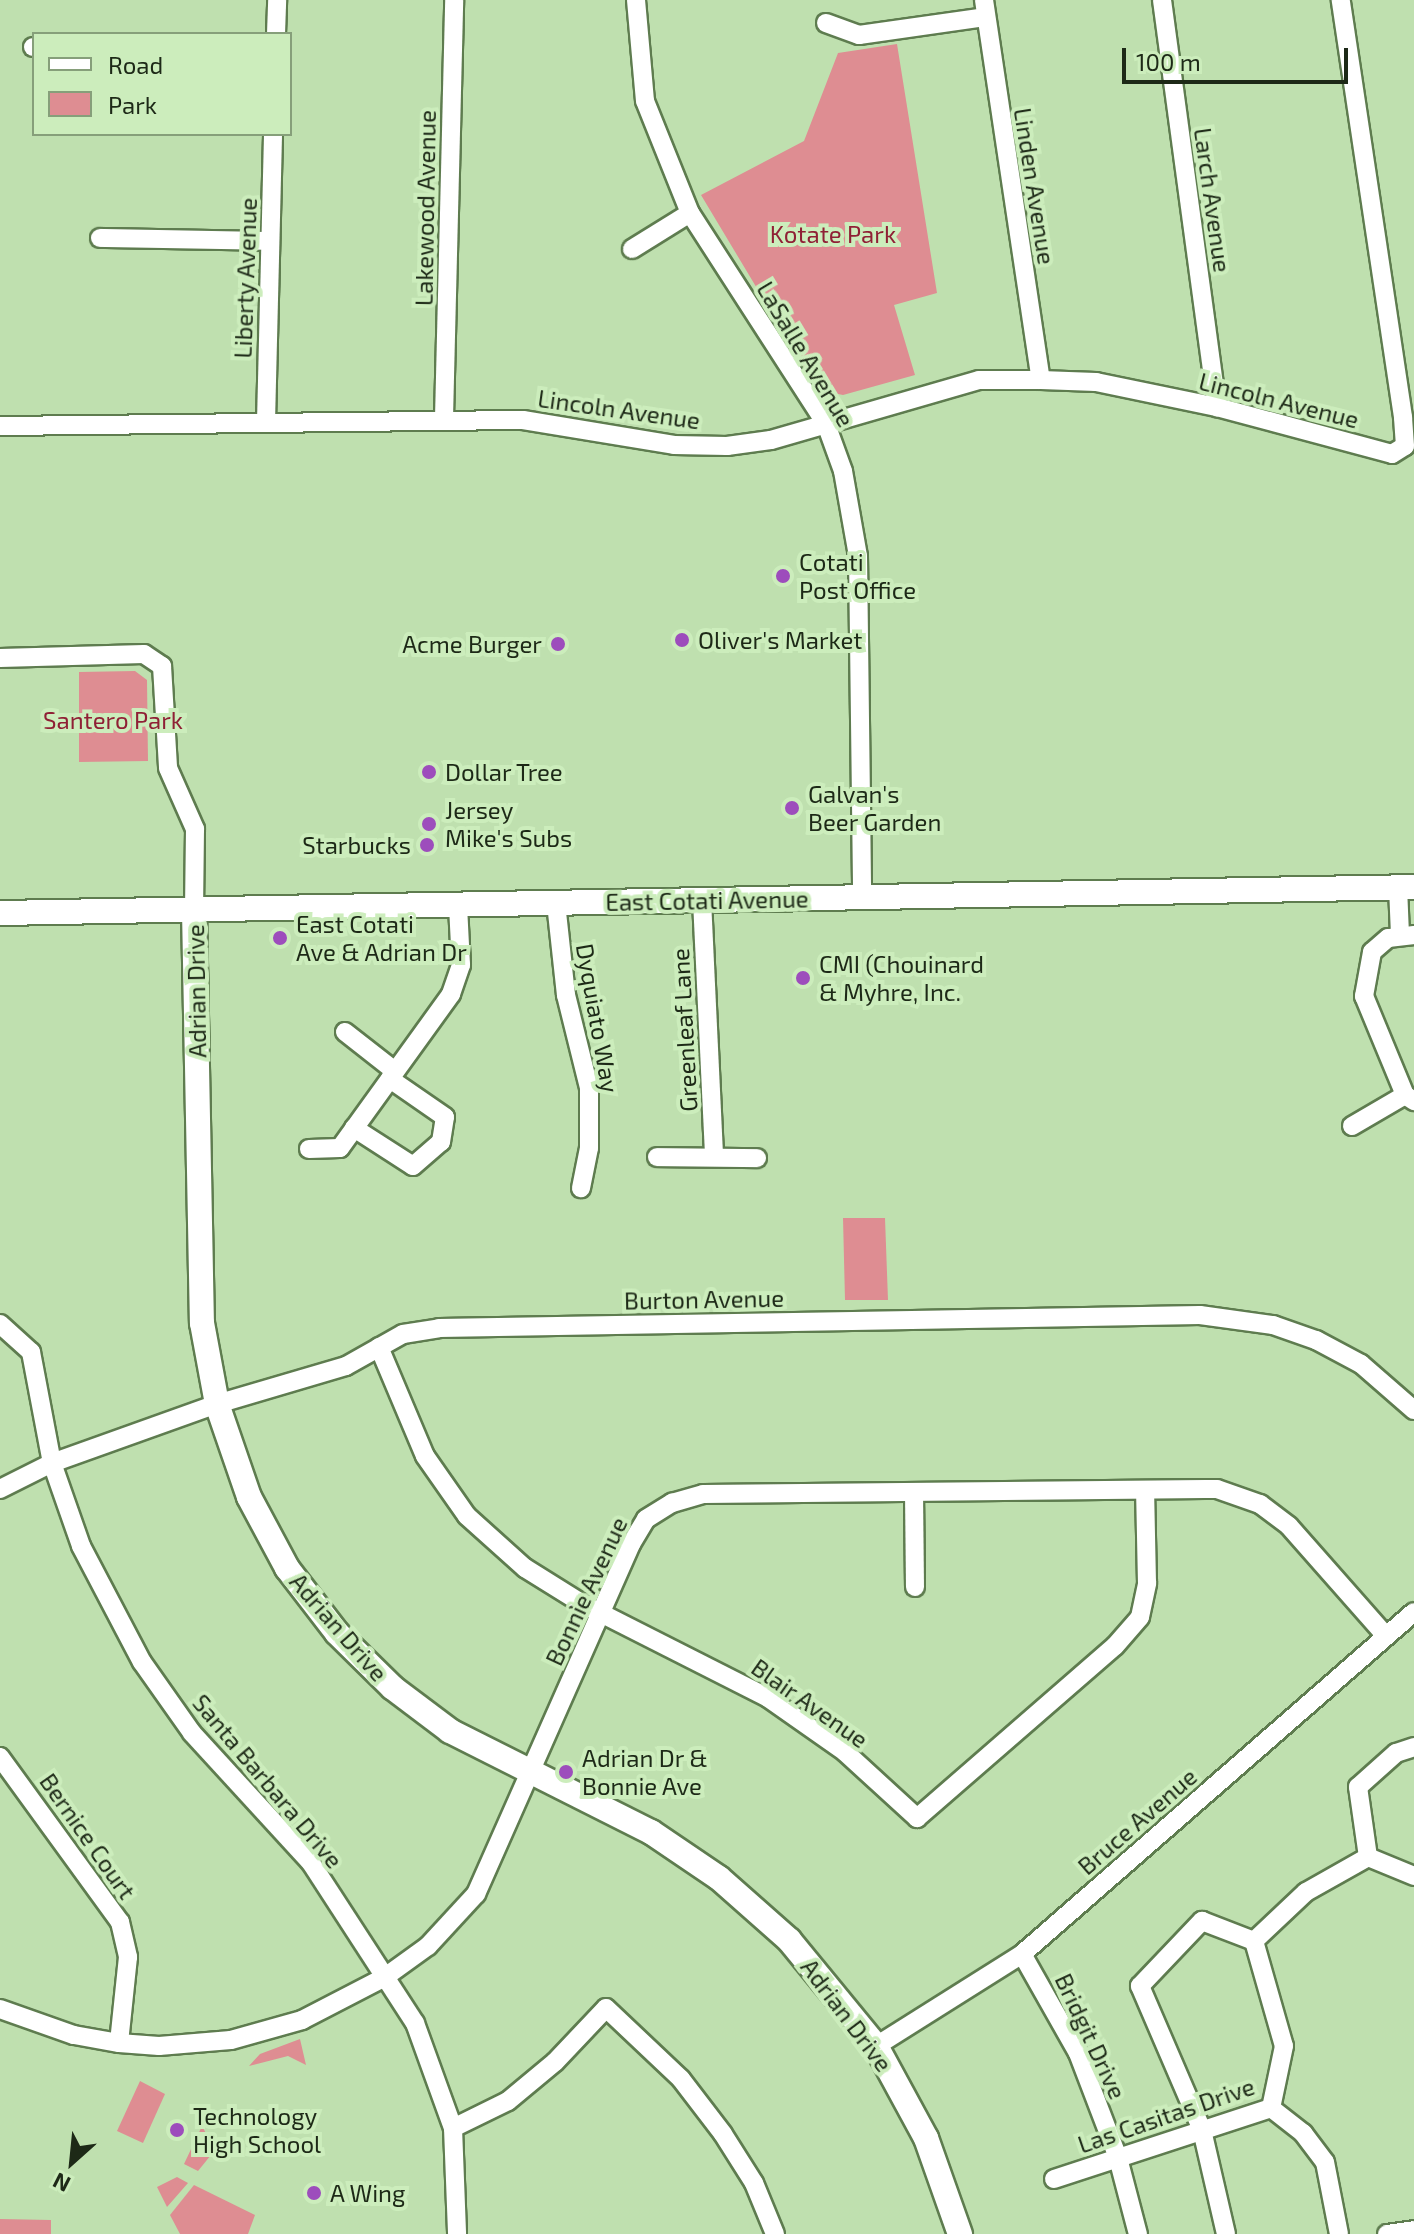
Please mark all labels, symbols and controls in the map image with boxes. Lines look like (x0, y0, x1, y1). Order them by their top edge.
legend (32, 32, 292, 136)
scale bar (1126, 32, 1352, 82)
text: 100 m (1136, 47, 1201, 76)
text: Road (108, 50, 163, 79)
text: Park (108, 90, 157, 119)
street label: Linden Avenue (1008, 105, 1062, 267)
street label: Lakewood Avenue (409, 109, 441, 307)
street label: Larch Avenue (1189, 126, 1237, 274)
street label: Liberty Avenue (228, 196, 262, 360)
park label: Kotate Park (770, 220, 896, 248)
street label: LaSalle Avenue (751, 276, 861, 432)
street label: Lincoln Avenue (1196, 366, 1362, 434)
street label: Lincoln Avenue (536, 383, 702, 435)
place label: Cotati Post Office (799, 548, 916, 604)
marker: Cotati Post Office (774, 567, 792, 585)
place label: Oliver's Market (698, 626, 862, 654)
place label: Acme Burger (402, 630, 542, 658)
marker: Oliver's Market (673, 631, 691, 649)
marker: Acme Burger (549, 635, 567, 653)
park label: Santero Park (43, 706, 183, 734)
place label: Dollar Tree (445, 758, 564, 786)
marker: Dollar Tree (420, 763, 438, 781)
place label: Galvan's Beer Garden (808, 780, 942, 836)
place label: Jersey Mike's Subs (445, 796, 572, 852)
marker: Galvan's Beer Garden (783, 799, 801, 817)
marker: Jersey Mike's Subs (420, 815, 438, 833)
place label: Starbucks (302, 831, 411, 859)
marker: Starbucks (418, 836, 436, 854)
street label: East Cotati Avenue (605, 884, 809, 916)
place label: East Cotati Ave & Adrian Dr (296, 910, 467, 966)
street label: Adrian Drive (180, 924, 212, 1058)
marker: East Cotati Ave & Adrian Dr (271, 929, 289, 947)
street label: Dyquiato Way (571, 941, 625, 1095)
street label: Greenleaf Lane (665, 947, 703, 1113)
place label: CMI (Chouinard & Myhre, Inc. (819, 950, 984, 1006)
marker: CMI (Chouinard & Myhre, Inc. (794, 969, 812, 987)
street label: Burton Avenue (623, 1283, 785, 1315)
street label: Bonnie Avenue (539, 1512, 633, 1670)
street label: Adrian Drive (284, 1567, 394, 1687)
street label: Blair Avenue (746, 1652, 874, 1754)
street label: Santa Barbara Drive (187, 1688, 349, 1874)
place label: Adrian Dr & Bonnie Ave (582, 1744, 708, 1800)
street label: Bruce Avenue (1072, 1761, 1202, 1881)
marker: Adrian Dr & Bonnie Ave (557, 1763, 575, 1781)
street label: Bernice Court (34, 1768, 142, 1904)
street label: Adrian Drive (795, 1953, 899, 2077)
street label: Bridgit Drive (1049, 1969, 1133, 2103)
street label: Las Casitas Drive (1074, 2071, 1258, 2159)
place label: Technology High School (193, 2102, 321, 2158)
marker: Technology High School (168, 2121, 186, 2139)
north arrow (32, 2122, 112, 2202)
text: N (48, 2168, 74, 2199)
place label: A Wing (330, 2179, 406, 2207)
marker: A Wing (305, 2184, 323, 2202)

